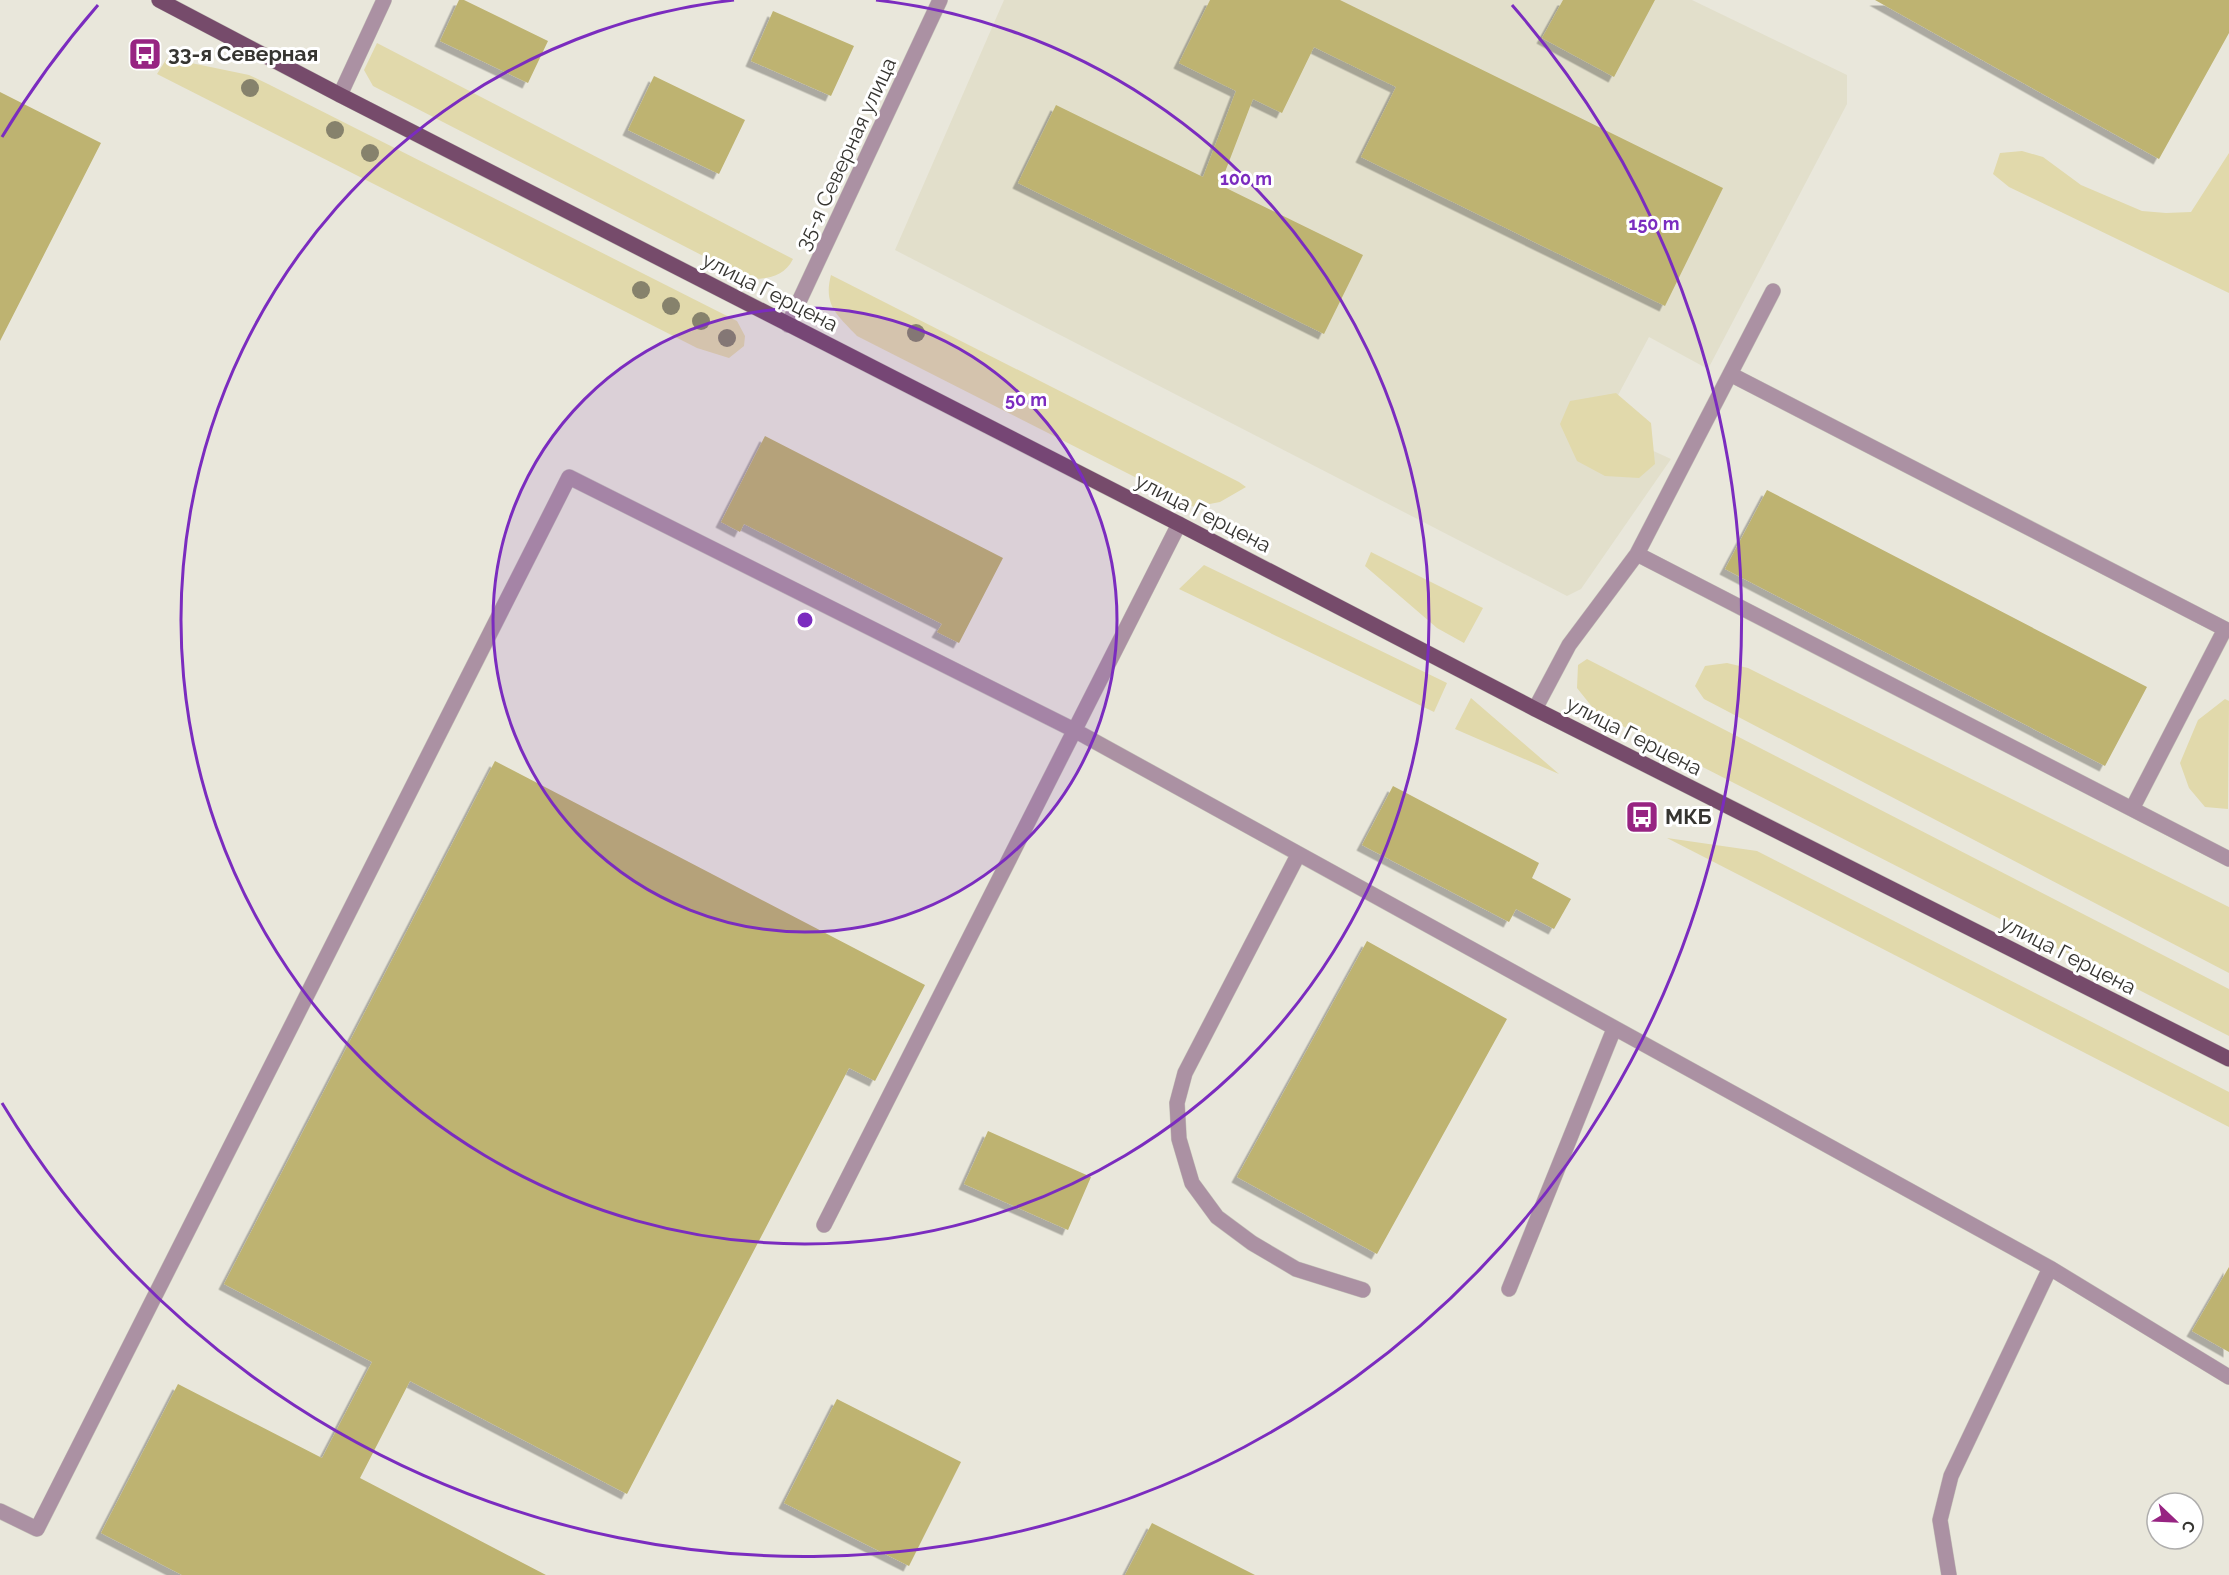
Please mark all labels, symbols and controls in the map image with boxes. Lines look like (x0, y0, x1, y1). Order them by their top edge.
bus stop icon: 33-я Северная (127, 36, 163, 72)
place label: 33-я Северная (168, 41, 318, 66)
street label: 35-я Северная улица (790, 53, 901, 254)
text: 100 m (1220, 168, 1272, 189)
text: 150 m (1629, 213, 1680, 234)
street label: улица Герцена (698, 247, 842, 337)
text: 50 m (1005, 389, 1047, 410)
street label: улица Герцена (1131, 468, 1275, 558)
centre of rings (795, 610, 815, 630)
street label: улица Герцена (1562, 691, 1706, 781)
bus stop icon: МКБ (1624, 799, 1660, 835)
place label: МКБ (1665, 804, 1712, 829)
street label: улица Герцена (1996, 910, 2140, 1000)
north arrow (2145, 1491, 2205, 1551)
text: С (2177, 1518, 2199, 1535)

